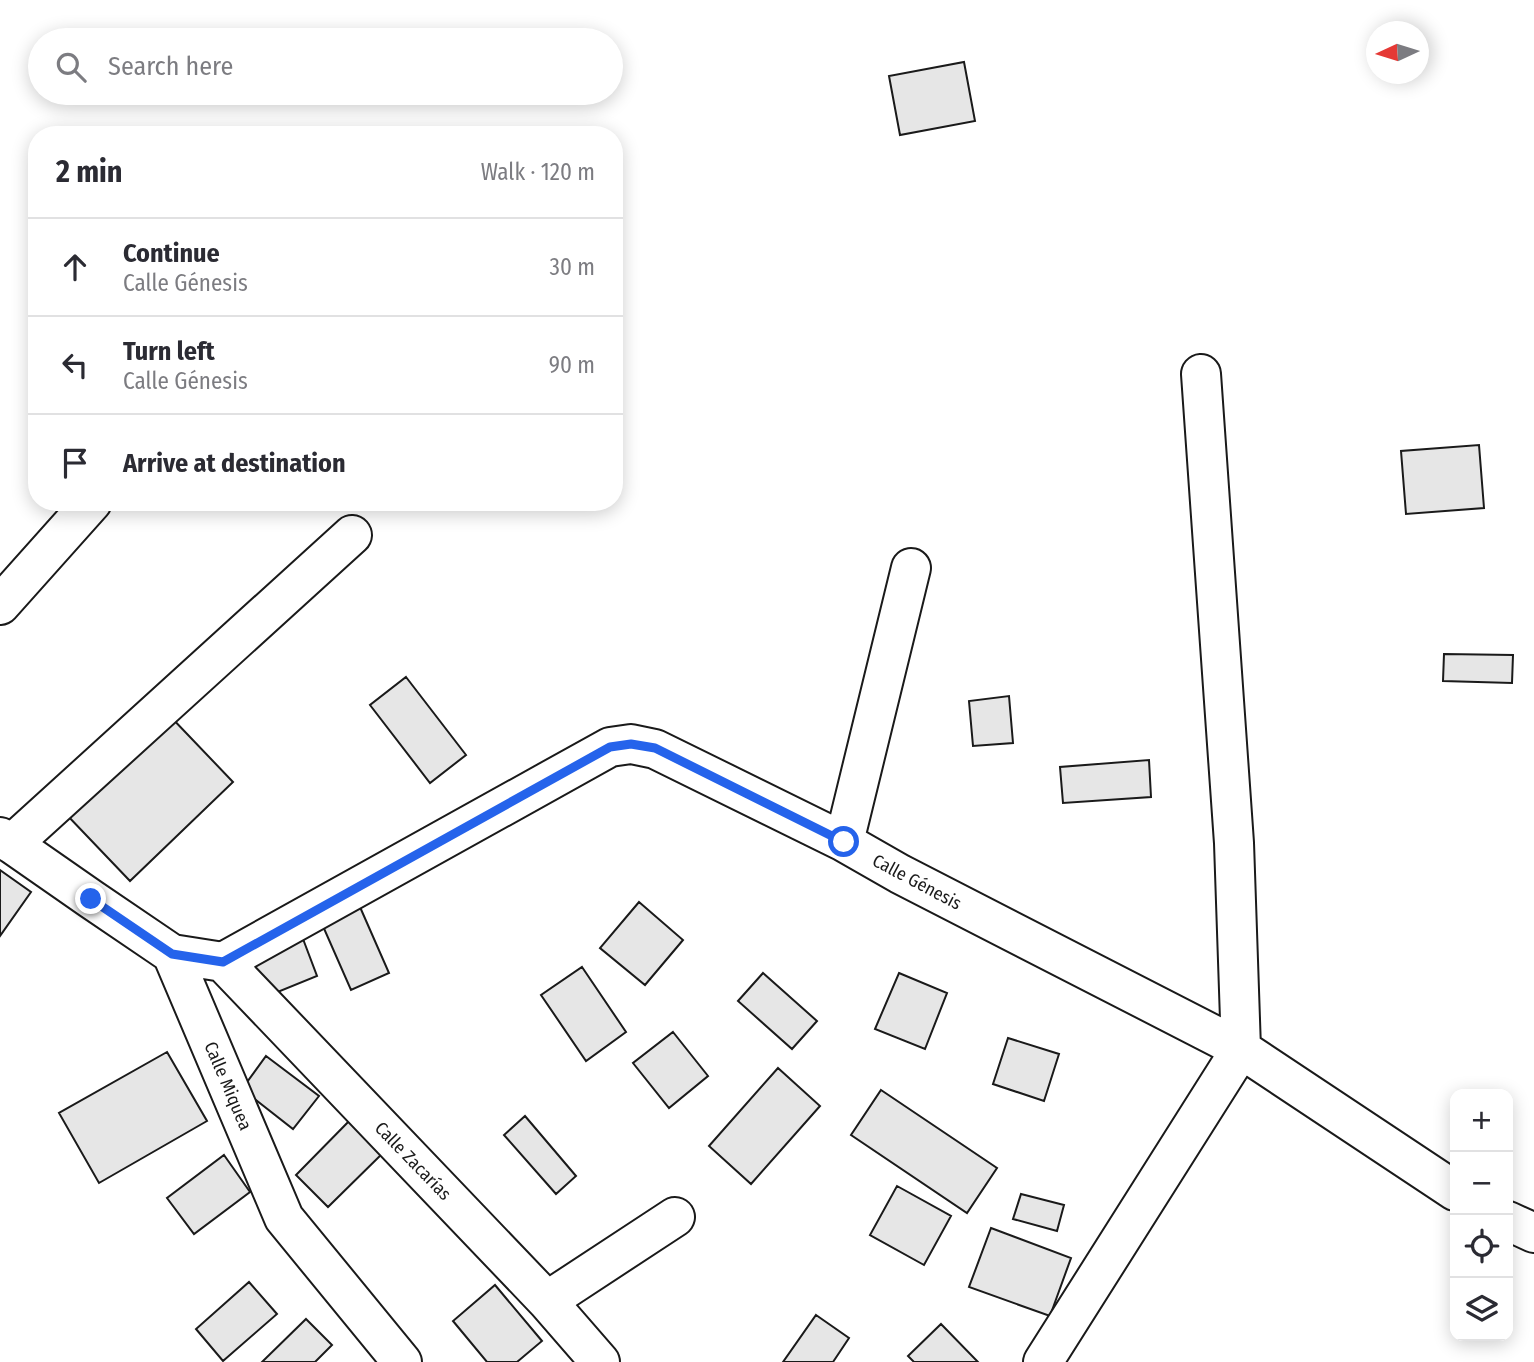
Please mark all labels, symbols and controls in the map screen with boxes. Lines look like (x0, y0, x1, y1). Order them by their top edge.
north arrow (1366, 21, 1429, 84)
search box (28, 28, 623, 105)
icon: search (52, 48, 90, 86)
text: Search here (108, 51, 233, 82)
text: 2 min (56, 154, 123, 190)
text: Walk · 120 m (481, 158, 595, 186)
text: Continue (123, 238, 220, 269)
icon: ahead (56, 248, 94, 286)
text: 30 m (550, 253, 595, 281)
text: Calle Génesis (123, 269, 248, 297)
text: Turn left (123, 336, 215, 367)
icon: left (56, 346, 94, 384)
text: 90 m (549, 351, 595, 379)
text: Calle Génesis (123, 367, 248, 395)
icon: arrive (56, 444, 94, 482)
text: Arrive at destination (123, 448, 346, 479)
route start (828, 826, 859, 857)
street label: Calle Génesis (869, 849, 966, 915)
route end (75, 883, 106, 914)
street label: Calle Miquea (199, 1038, 257, 1134)
map controls (1450, 1089, 1513, 1341)
button: + (1450, 1089, 1513, 1152)
street label: Calle Zacarías (370, 1117, 456, 1205)
button: − (1450, 1152, 1513, 1215)
button: locate (1450, 1215, 1513, 1278)
button: layers (1450, 1278, 1513, 1341)

